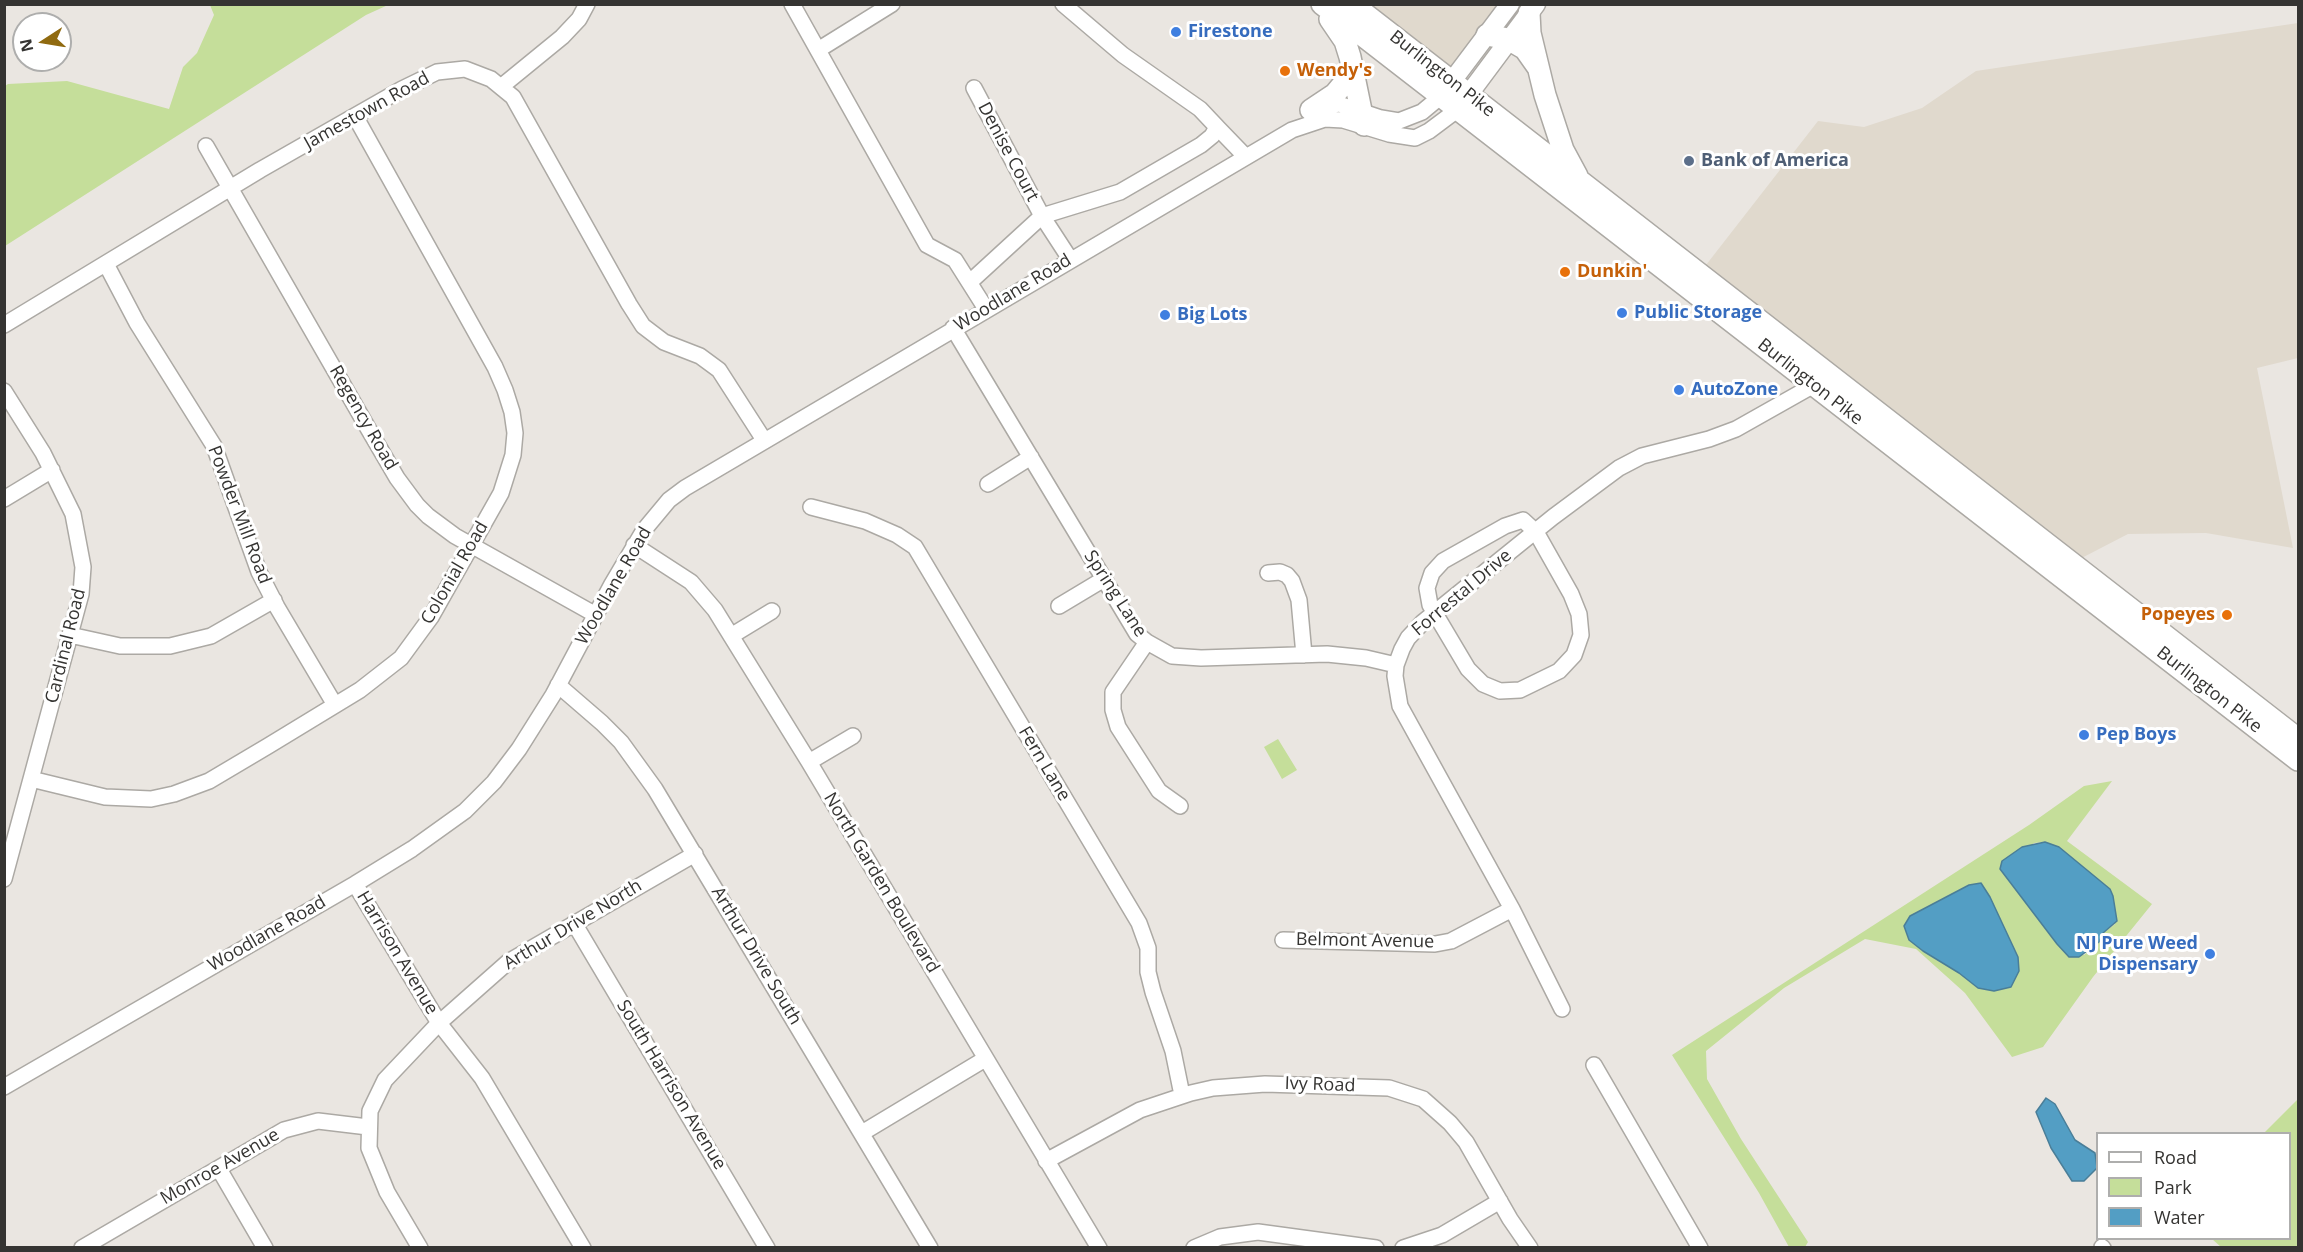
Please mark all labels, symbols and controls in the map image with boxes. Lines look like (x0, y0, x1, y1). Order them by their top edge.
north arrow (12, 12, 72, 72)
place label: Firestone (1188, 21, 1273, 43)
marker: Firestone (1169, 25, 1183, 39)
street label: Burlington Pike (1385, 26, 1499, 122)
text: N (14, 37, 38, 54)
place label: Wendy's (1297, 60, 1372, 82)
marker: Wendy's (1278, 64, 1292, 78)
street label: Jamestown Road (301, 68, 433, 154)
street label: Denise Court (973, 99, 1043, 205)
place label: Bank of America (1701, 150, 1849, 172)
marker: Bank of America (1682, 154, 1696, 168)
street label: Woodlane Road (951, 250, 1075, 336)
place label: Dunkin' (1577, 261, 1647, 283)
marker: Dunkin' (1558, 265, 1572, 279)
place label: Public Storage (1634, 302, 1762, 324)
place label: Big Lots (1177, 304, 1248, 326)
marker: Public Storage (1615, 306, 1629, 320)
marker: Big Lots (1158, 308, 1172, 322)
street label: Burlington Pike (1753, 334, 1867, 430)
street label: Regency Road (324, 362, 402, 474)
place label: AutoZone (1691, 379, 1778, 401)
marker: AutoZone (1672, 383, 1686, 397)
street label: Powder Mill Road (203, 443, 275, 587)
street label: Colonial Road (417, 518, 493, 628)
street label: Woodlane Road (571, 523, 657, 649)
street label: Forrestal Drive (1408, 545, 1516, 641)
street label: Spring Lane (1079, 547, 1151, 641)
street label: Cardinal Road (41, 586, 91, 706)
place label: Popeyes (2141, 604, 2215, 626)
marker: Popeyes (2220, 608, 2234, 622)
street label: Burlington Pike (2152, 642, 2266, 738)
street label: Fern Lane (1013, 723, 1075, 805)
place label: Pep Boys (2096, 724, 2176, 746)
marker: Pep Boys (2077, 728, 2091, 742)
street label: North Garden Boulevard (819, 789, 943, 977)
street label: Arthur Drive North (500, 875, 646, 975)
street label: Arthur Drive South (706, 883, 806, 1029)
street label: Harrison Avenue (352, 887, 442, 1019)
street label: Woodlane Road (204, 891, 330, 977)
street label: Belmont Avenue (1296, 929, 1434, 953)
place label: NJ Pure Weed Dispensary (2076, 933, 2198, 976)
marker: NJ Pure Weed Dispensary (2203, 947, 2217, 961)
street label: South Harrison Avenue (612, 996, 730, 1174)
street label: Ivy Road (1284, 1073, 1356, 1097)
street label: Monroe Avenue (157, 1124, 283, 1210)
legend (2096, 1132, 2291, 1240)
text: Road (2154, 1145, 2197, 1169)
text: Park (2154, 1175, 2192, 1199)
text: Water (2154, 1205, 2205, 1229)

